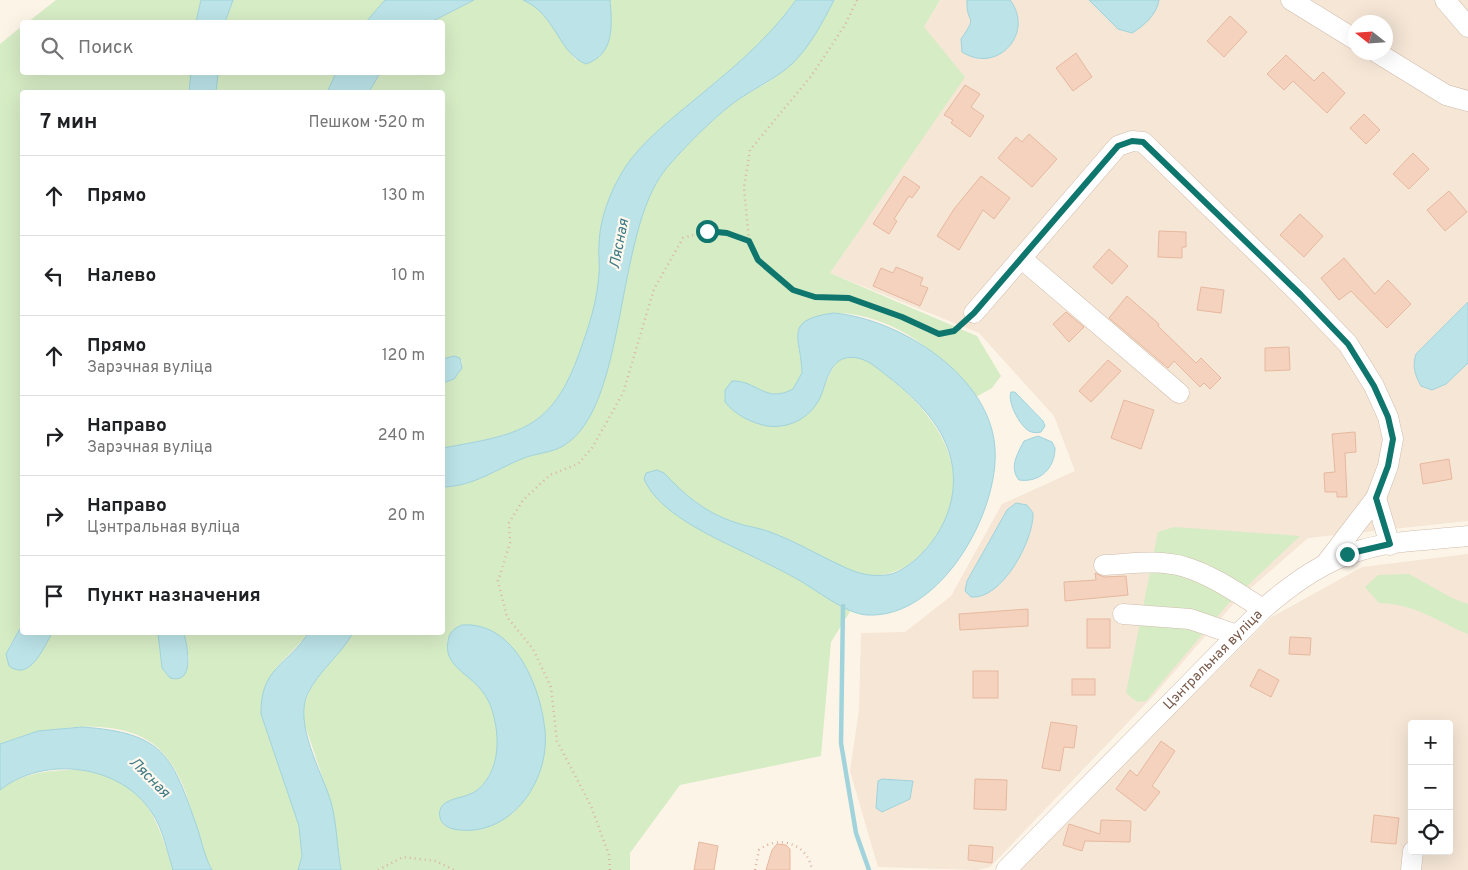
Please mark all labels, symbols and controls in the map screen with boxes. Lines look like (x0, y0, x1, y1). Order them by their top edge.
north arrow (1348, 15, 1393, 60)
search box (20, 20, 445, 75)
icon: search (38, 34, 66, 62)
text: Поиск (78, 36, 134, 60)
text: 7 мин (40, 109, 97, 136)
text: Пешком · 520 m (309, 113, 425, 133)
icon: ahead (40, 182, 68, 210)
text: Прямо (87, 184, 146, 208)
text: 130 m (382, 186, 425, 206)
water label: Лясная (606, 217, 634, 271)
route start (696, 220, 719, 243)
icon: left (40, 262, 68, 290)
text: Налево (87, 264, 156, 288)
text: 10 m (391, 266, 425, 286)
text: Прямо (87, 334, 146, 358)
icon: ahead (40, 342, 68, 370)
text: 120 m (382, 346, 425, 366)
text: Зарэчная вуліца (87, 358, 212, 378)
text: Направо (87, 414, 167, 438)
icon: right (40, 422, 68, 450)
text: 240 m (378, 426, 425, 446)
text: Зарэчная вуліца (87, 438, 212, 458)
text: Направо (87, 494, 167, 518)
icon: right (40, 502, 68, 530)
text: 20 m (388, 506, 425, 526)
text: Цэнтральная вуліца (87, 518, 240, 538)
route end (1336, 543, 1359, 566)
icon: arrive (40, 582, 68, 610)
text: Пункт назначения (87, 584, 261, 608)
street label: Цэнтральная вуліца (1160, 606, 1266, 713)
map controls (1408, 720, 1453, 855)
button: + (1408, 720, 1453, 765)
water label: Лясная (124, 753, 174, 803)
button: − (1408, 765, 1453, 810)
button: locate (1408, 810, 1453, 855)

